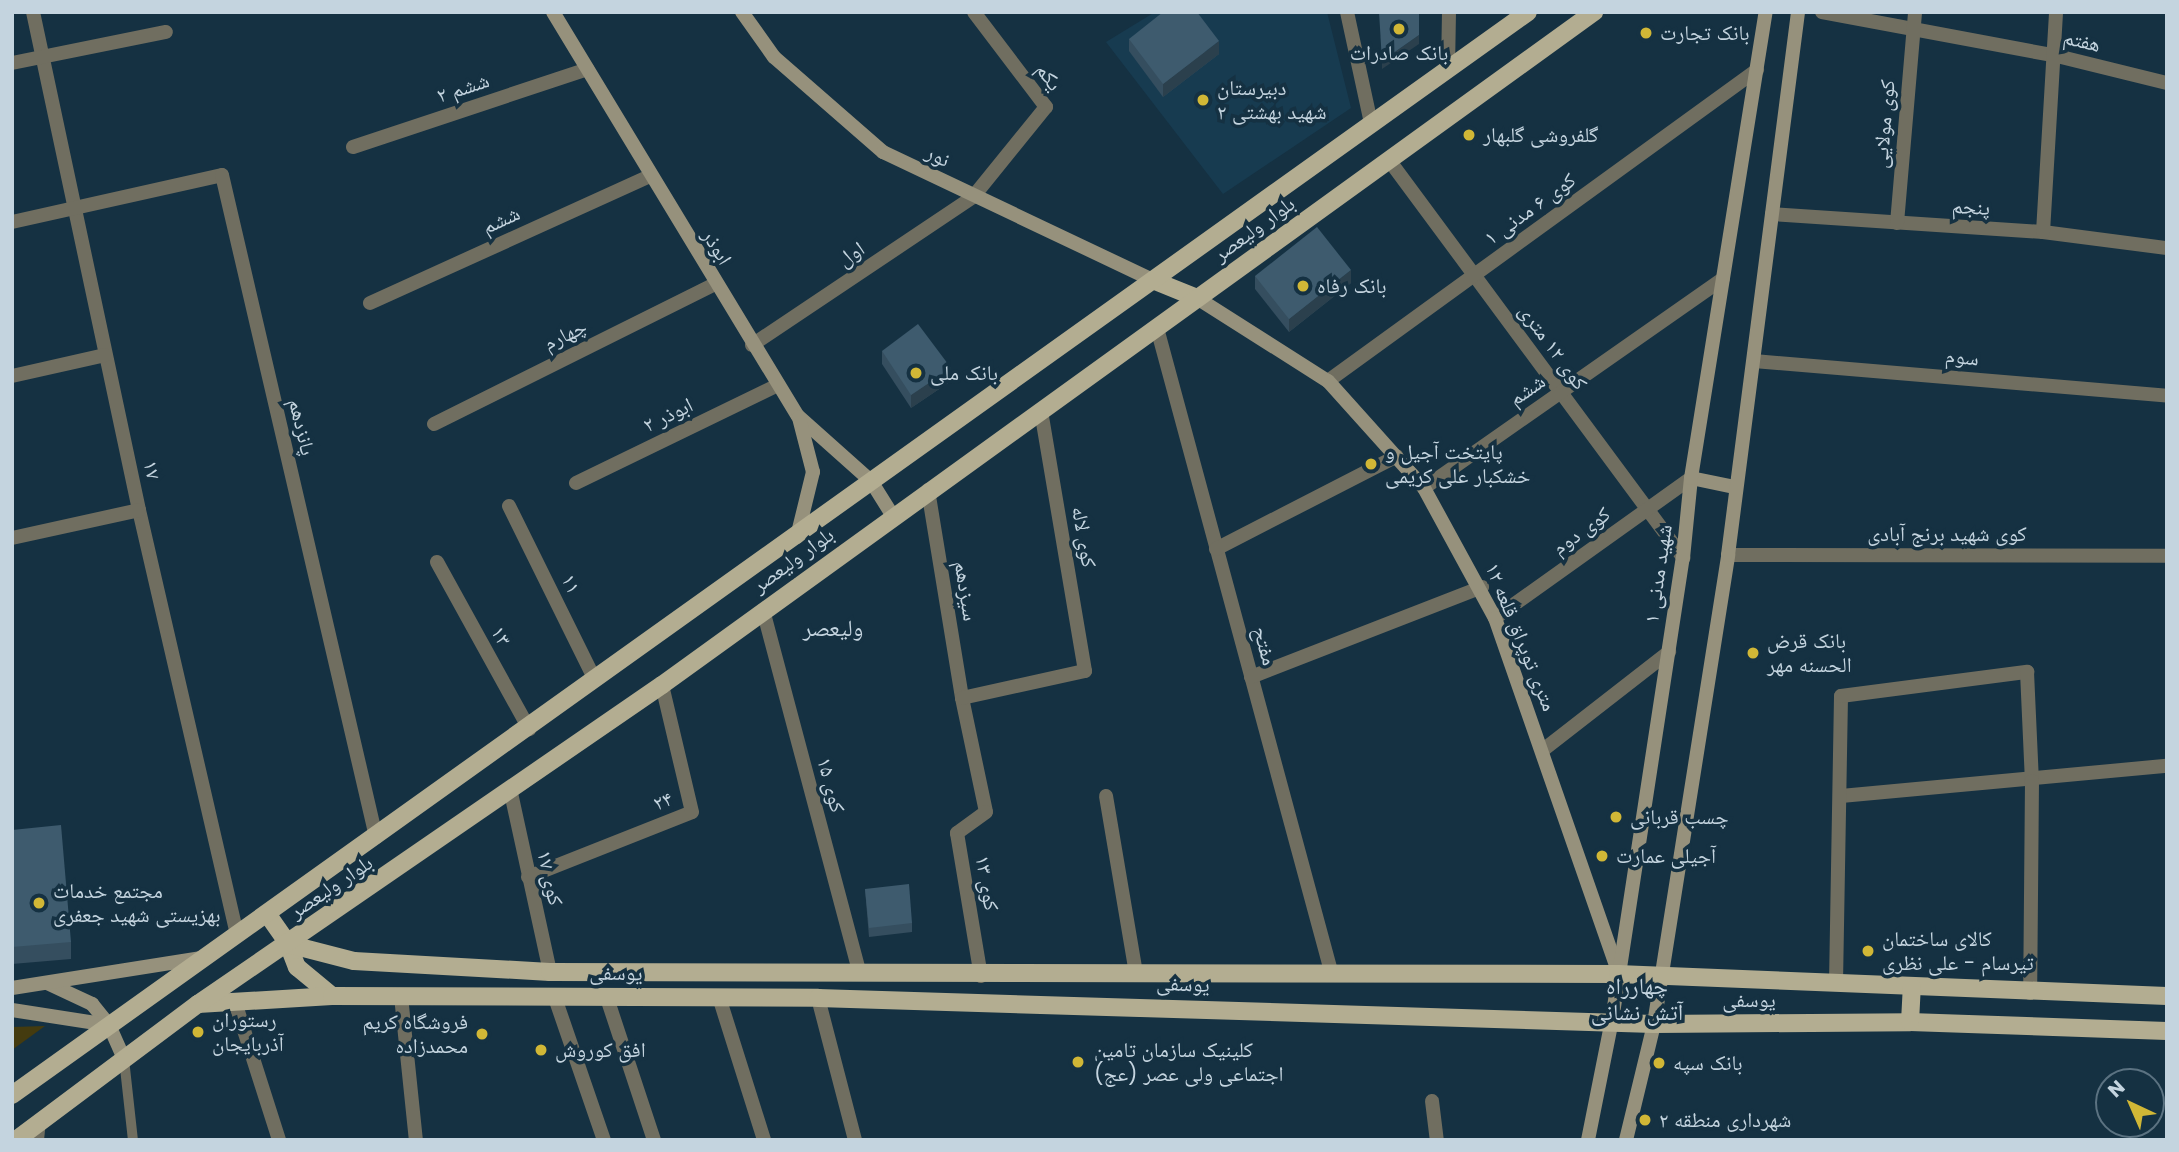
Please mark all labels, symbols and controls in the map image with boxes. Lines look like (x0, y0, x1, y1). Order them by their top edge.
place label: بانک تجارت (1660, 20, 1750, 46)
marker: بانک صادرات (1391, 21, 1407, 37)
marker: بانک تجارت (1638, 25, 1654, 41)
street label: هفتم (2061, 25, 2103, 57)
place label: بانک صادرات (1350, 40, 1448, 66)
street label: یکم (1031, 58, 1067, 96)
street label: ششم ۲ (433, 68, 493, 108)
place label: دبیرستان شهید بهشتی ۲ (1217, 75, 1327, 125)
street label: کوی مولایی (1868, 79, 1900, 169)
marker: دبیرستان شهید بهشتی ۲ (1195, 92, 1211, 108)
place label: گلفروشی گلبهار (1483, 122, 1599, 148)
marker: گلفروشی گلبهار (1461, 127, 1477, 143)
street label: نور (922, 139, 954, 173)
street label: کوی ۶ مدنی ۱ (1479, 167, 1581, 251)
street label: بلوار ولیعصر (1208, 191, 1300, 267)
street label: پنجم (1951, 193, 1991, 221)
street label: ششم (478, 200, 524, 240)
street label: ابوذر (697, 224, 737, 270)
street label: اول (833, 236, 869, 272)
place label: بانک رفاه (1317, 273, 1387, 299)
marker: بانک رفاه (1295, 278, 1311, 294)
street label: کوی ۱۲ متری (1513, 299, 1593, 395)
street label: چهارم (539, 314, 591, 356)
street label: سوم (1944, 343, 1980, 371)
place label: بانک ملی (930, 360, 998, 386)
marker: بانک ملی (908, 365, 924, 381)
street label: ششم (1504, 369, 1550, 411)
street label: ۲ ابوذر (639, 392, 697, 438)
street label: پانزدهم (283, 396, 321, 458)
place label: پایتخت آجیل و خشکبار علی کریمی (1385, 439, 1530, 489)
marker: پایتخت آجیل و خشکبار علی کریمی (1363, 456, 1379, 472)
street label: ۱۷ (138, 458, 166, 482)
street label: کوی دوم (1547, 501, 1615, 561)
street label: کوی لاله (1066, 504, 1102, 570)
street label: کوی شهید برنج آبادی (1867, 521, 2027, 547)
street label: بلوار ولیعصر (747, 522, 839, 598)
street label: شهید مدنی ۱ (1639, 523, 1677, 625)
street label: سیزدهم (949, 559, 983, 623)
street label: ۱۲ متری توپراق قلعه (1480, 559, 1562, 715)
street label: ۱۱ (556, 570, 586, 598)
district label: ولیعصر (803, 614, 863, 642)
street label: ۱۳ (485, 622, 517, 650)
street label: مفتح (1248, 624, 1282, 668)
place label: بانک قرض الحسنه مهر (1767, 628, 1852, 678)
marker: بانک قرض الحسنه مهر (1745, 645, 1761, 661)
street label: کوی ۱۵ (812, 755, 850, 815)
street label: ۲۴ (650, 786, 676, 816)
place label: چسب قربانی (1630, 804, 1729, 830)
marker: چسب قربانی (1608, 809, 1624, 825)
place label: آجیلی عمارت (1616, 843, 1716, 869)
street label: کوی ۱۷ (531, 848, 569, 908)
marker: آجیلی عمارت (1594, 848, 1610, 864)
street label: بلوار ولیعصر (285, 850, 377, 924)
street label: کوی ۱۳ (970, 853, 1004, 913)
place label: مجتمع خدمات بهزیستی شهید جعفری (53, 878, 221, 928)
marker: مجتمع خدمات بهزیستی شهید جعفری (31, 895, 47, 911)
place label: کالای ساختمان تیرسام - علی نظری (1882, 926, 2034, 976)
marker: کالای ساختمان تیرسام - علی نظری (1860, 943, 1876, 959)
street label: یوسفی (589, 960, 643, 986)
street label: یوسفی (1156, 970, 1210, 998)
district label: چهارراه آتش نشانی (1591, 972, 1683, 1026)
street label: یوسفی (1722, 987, 1776, 1013)
place label: رستوران آذربایجان (212, 1007, 284, 1057)
place label: فروشگاه کریم محمدزاده (362, 1009, 468, 1059)
marker: رستوران آذربایجان (190, 1024, 206, 1040)
marker: فروشگاه کریم محمدزاده (474, 1026, 490, 1042)
place label: افق کوروش (555, 1037, 646, 1063)
place label: کلینیک سازمان تامین اجتماعی ولی عصر (عج) (1094, 1037, 1284, 1087)
marker: افق کوروش (533, 1042, 549, 1058)
place label: بانک سپه (1673, 1050, 1743, 1076)
marker: کلینیک سازمان تامین اجتماعی ولی عصر (عج) (1068, 1052, 1088, 1072)
marker: بانک سپه (1651, 1055, 1667, 1071)
north arrow (2095, 1068, 2165, 1138)
text: N (2102, 1074, 2131, 1104)
place label: شهرداری منطقه ۲ (1659, 1107, 1791, 1133)
marker: شهرداری منطقه ۲ (1637, 1112, 1653, 1128)

